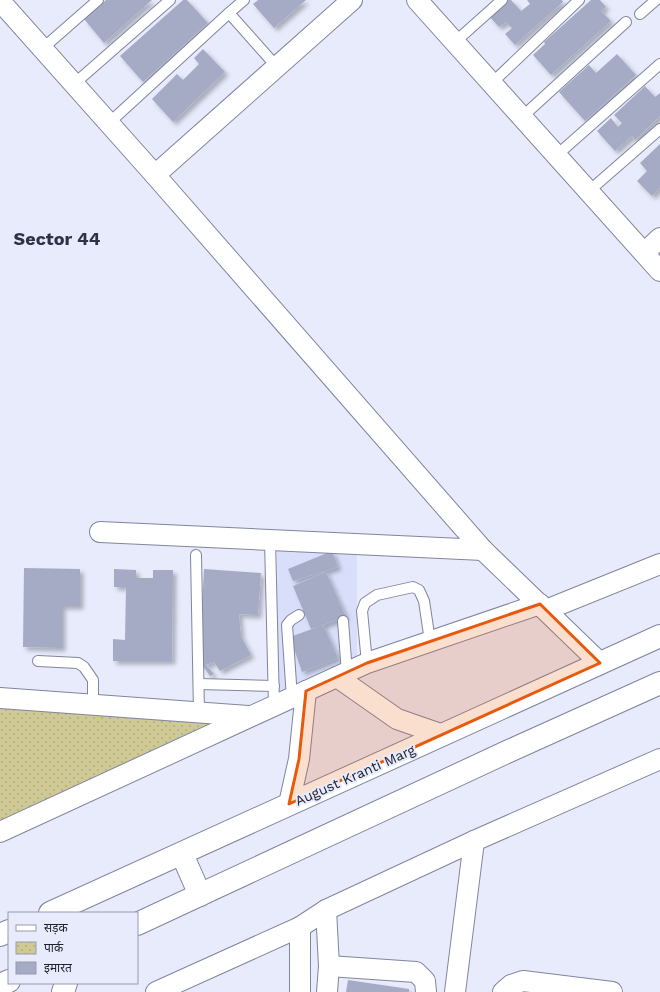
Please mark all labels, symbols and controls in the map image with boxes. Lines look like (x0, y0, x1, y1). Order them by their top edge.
district label: Sector 44 (14, 228, 101, 249)
street label: August Kranti Marg (292, 741, 418, 809)
legend (8, 912, 138, 984)
text: सड़क (44, 921, 69, 935)
text: पार्क (44, 941, 64, 955)
text: इमारत (44, 961, 73, 975)

